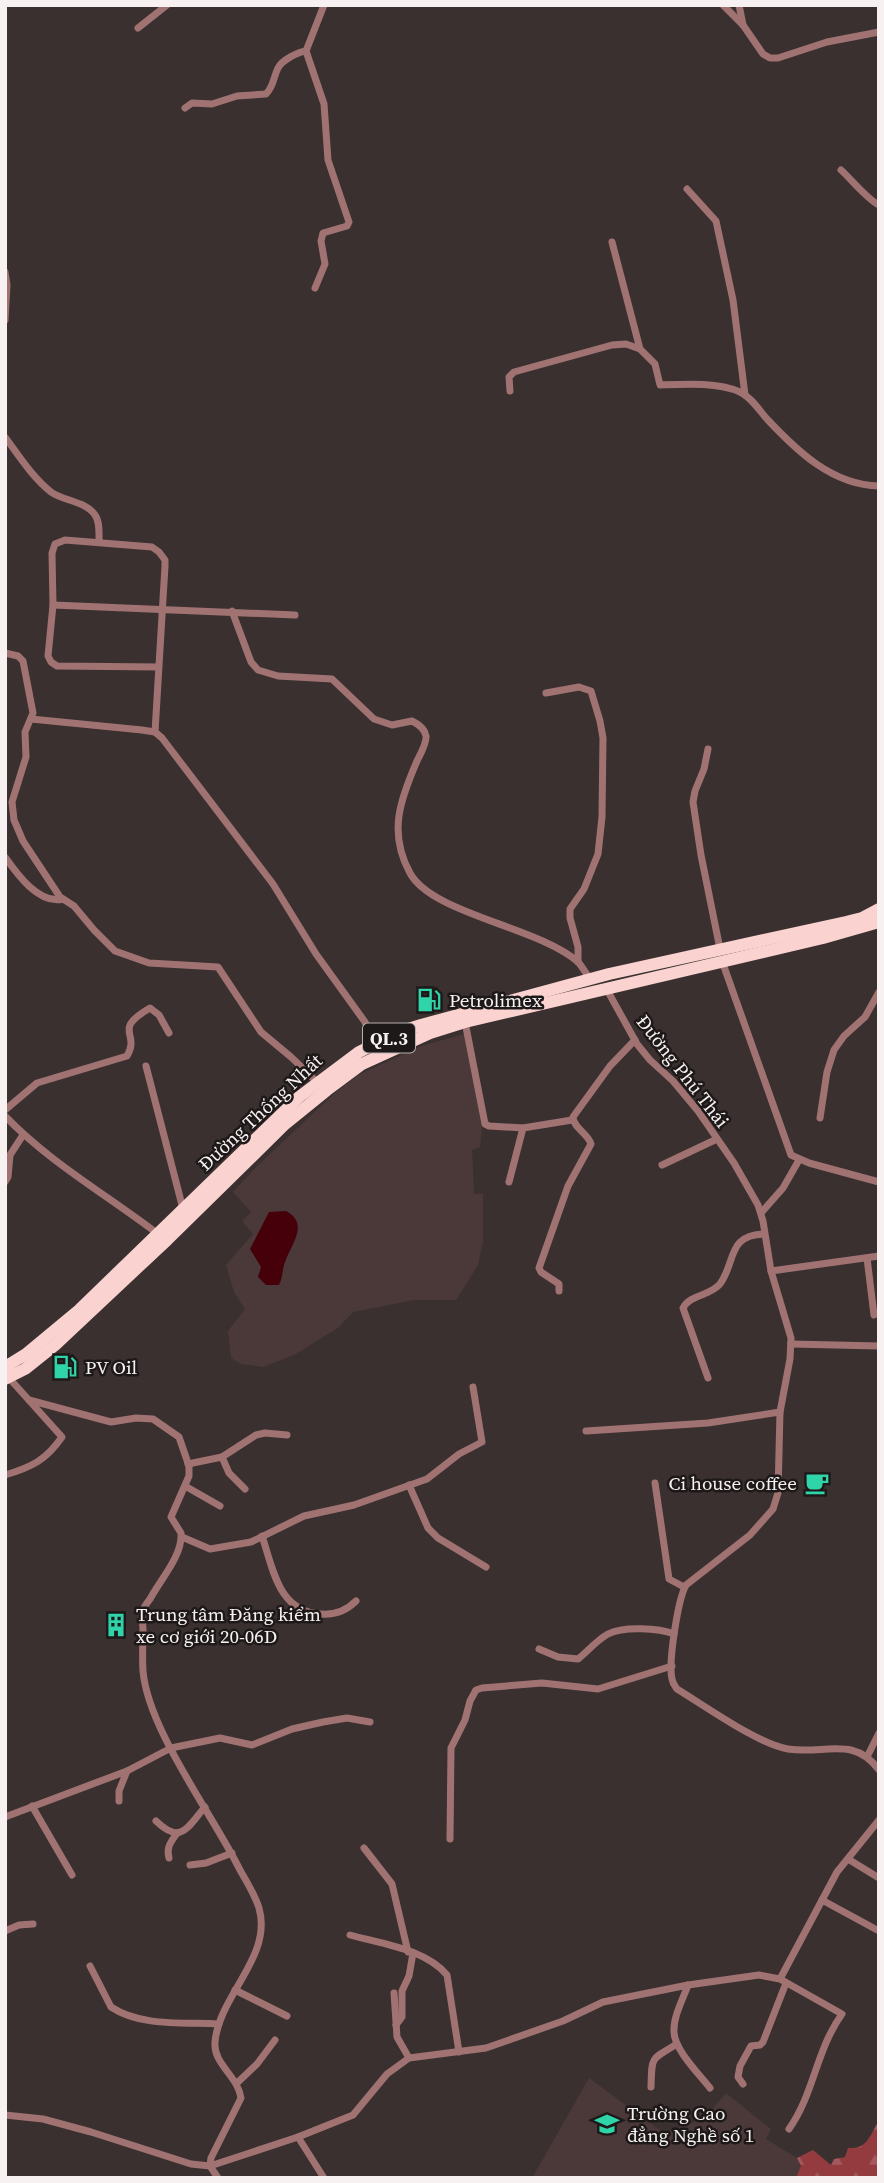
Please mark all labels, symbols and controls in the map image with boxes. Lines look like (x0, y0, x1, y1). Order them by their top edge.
fuel station icon: Petrolimex (415, 986, 443, 1014)
place label: Petrolimex (449, 987, 542, 1013)
street label: Đường Phú Thái (631, 1009, 736, 1133)
road number: QL.3 (363, 1023, 415, 1052)
street label: Đường Thống Nhất (192, 1047, 328, 1176)
fuel station icon: PV Oil (51, 1353, 79, 1381)
place label: PV Oil (85, 1354, 138, 1380)
cafe icon: Ci house coffee (803, 1469, 831, 1497)
place label: Ci house coffee (669, 1470, 797, 1496)
place label: Trung tâm Đăng kiểm xe cơ giới 20-06D (136, 1601, 321, 1649)
building icon: Trung tâm Đăng kiểm xe cơ giới 20-06D (102, 1611, 130, 1639)
place label: Trường Cao đẳng Nghề số 1 (627, 2100, 754, 2148)
school or university icon: Trường Cao đẳng Nghề số 1 (593, 2110, 621, 2138)

